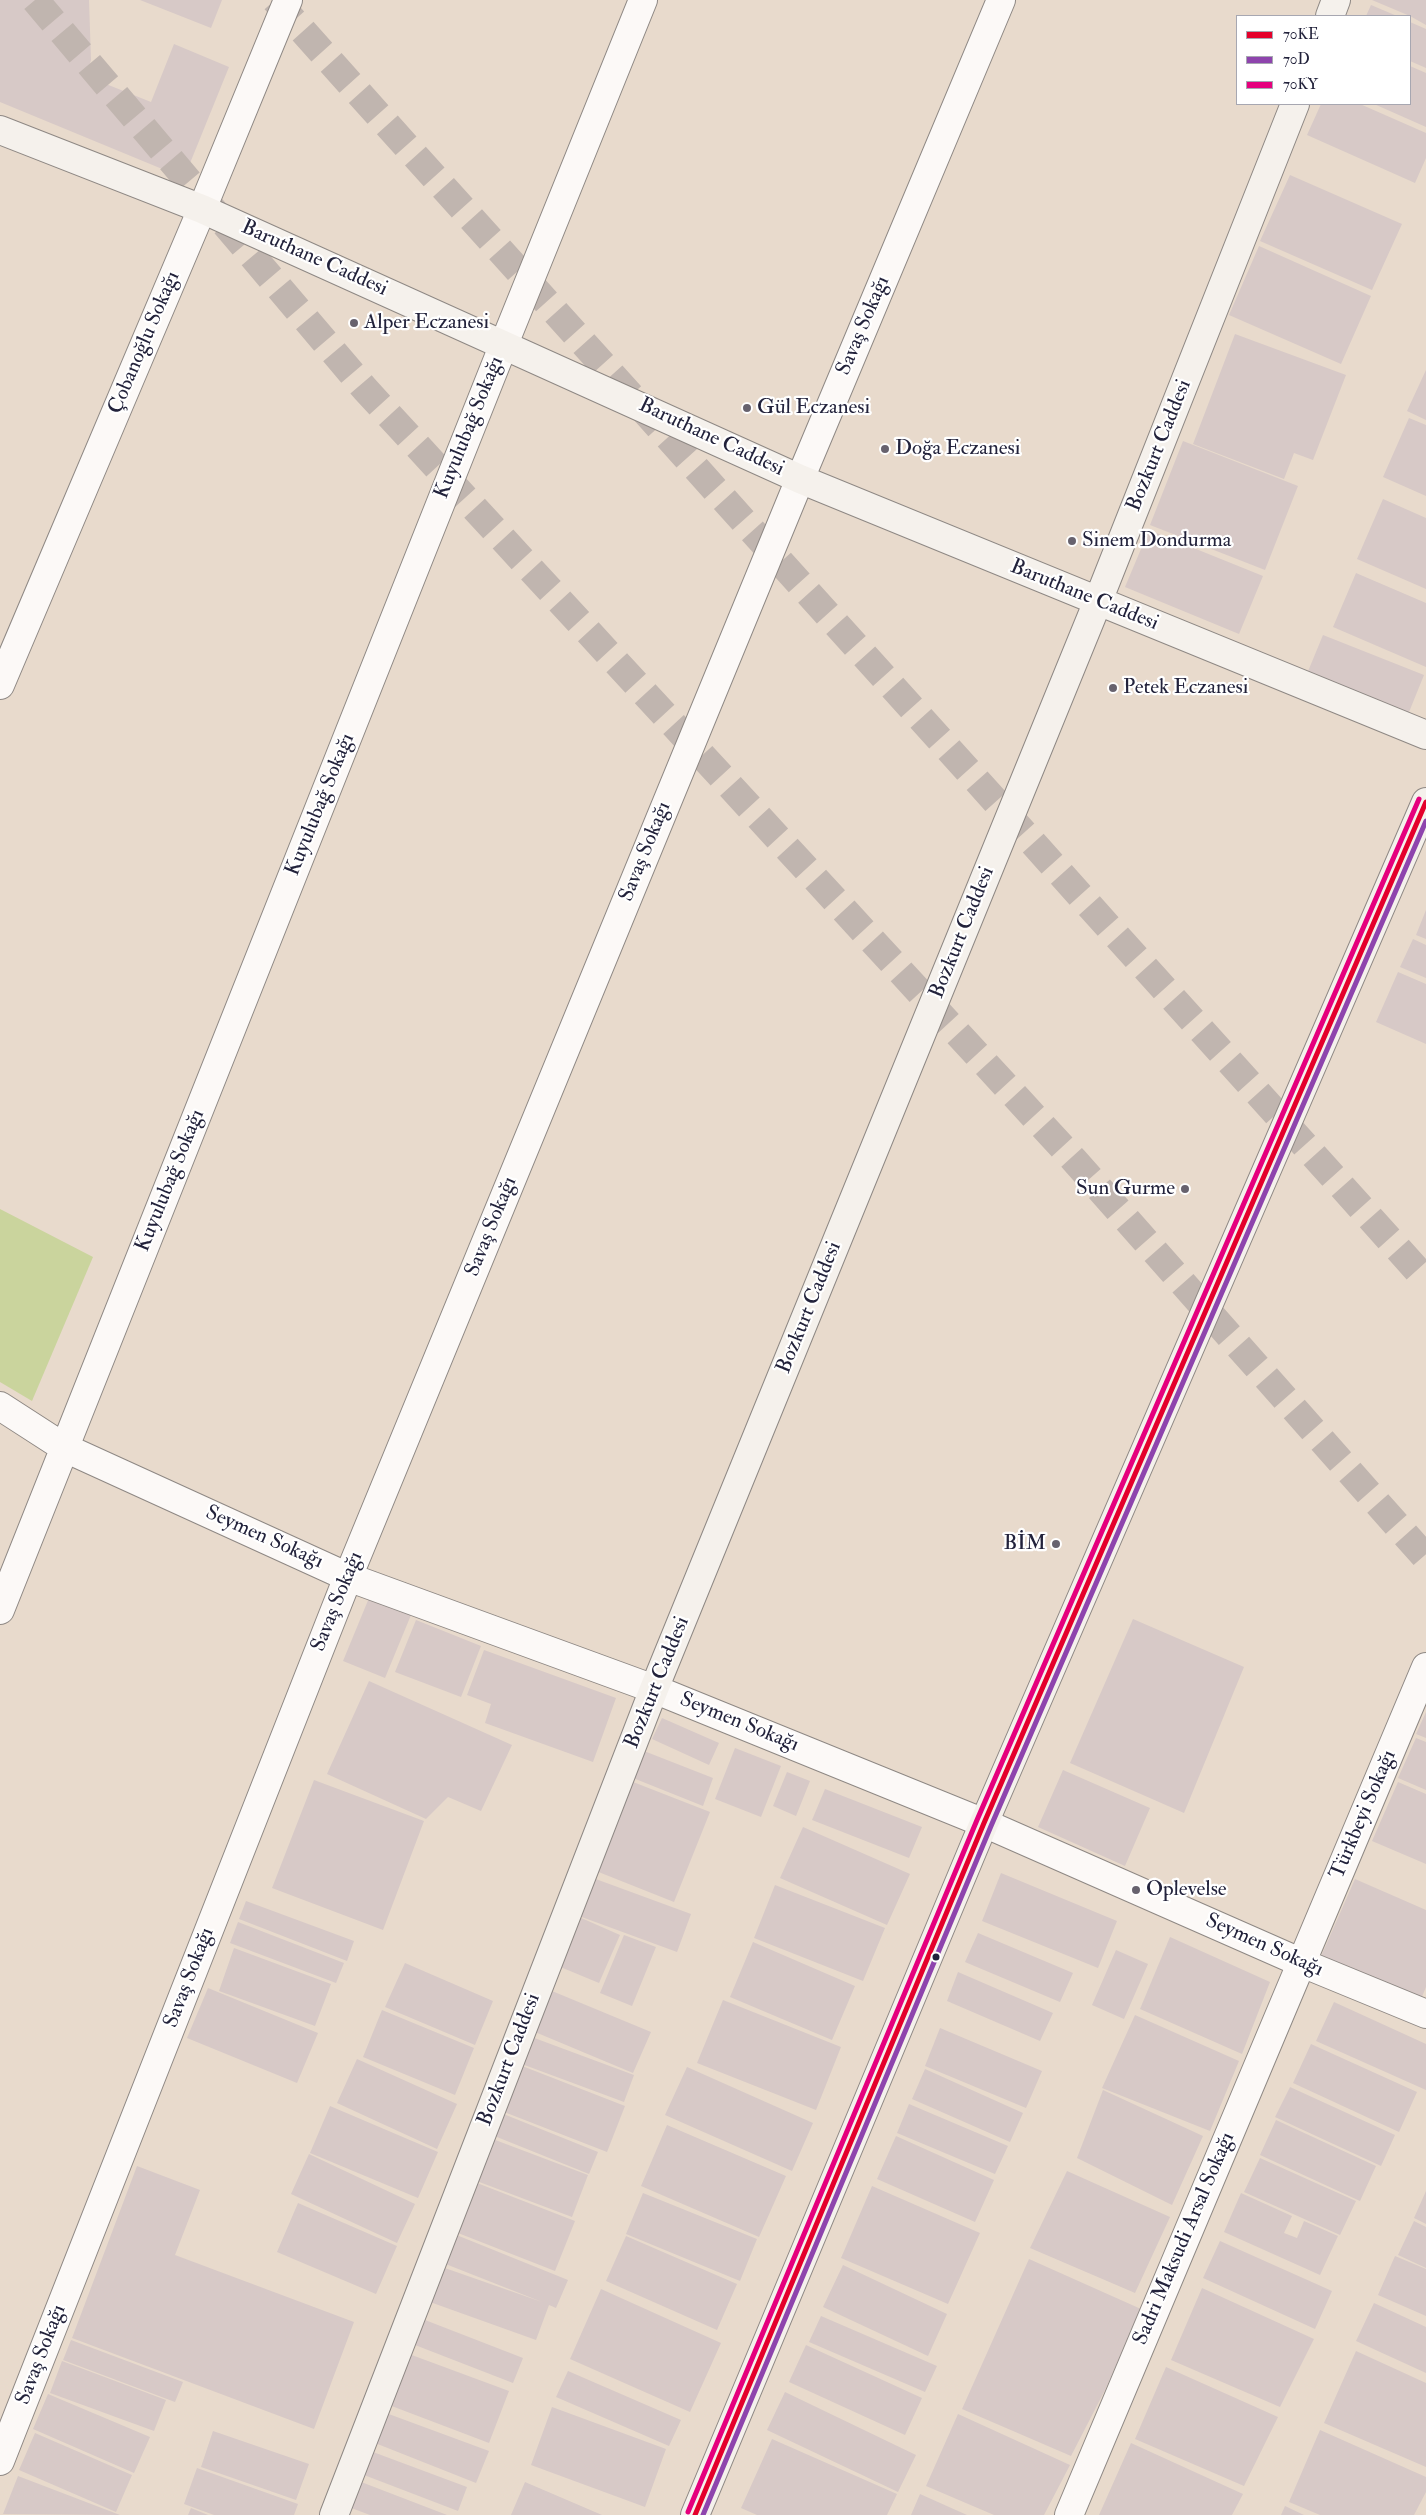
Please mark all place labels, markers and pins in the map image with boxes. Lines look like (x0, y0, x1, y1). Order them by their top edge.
place label: Alper Eczanesi (364, 310, 489, 336)
marker: Alper Eczanesi (348, 317, 360, 329)
place label: Gül Eczanesi (757, 395, 870, 421)
marker: Gül Eczanesi (741, 402, 753, 414)
place label: Doğa Eczanesi (895, 436, 1020, 462)
marker: Doğa Eczanesi (879, 443, 891, 455)
place label: Sinem Dondurma (1082, 528, 1231, 554)
marker: Sinem Dondurma (1066, 535, 1078, 547)
place label: Petek Eczanesi (1123, 675, 1248, 701)
marker: Petek Eczanesi (1107, 682, 1119, 694)
place label: Sun Gurme (1076, 1176, 1175, 1202)
marker: Sun Gurme (1179, 1183, 1191, 1195)
place label: BİM (1003, 1531, 1046, 1557)
marker: BİM (1050, 1538, 1062, 1550)
place label: Oplevelse (1146, 1877, 1227, 1903)
marker: Oplevelse (1130, 1884, 1142, 1896)
unlabelled marker (931, 1952, 941, 1962)

